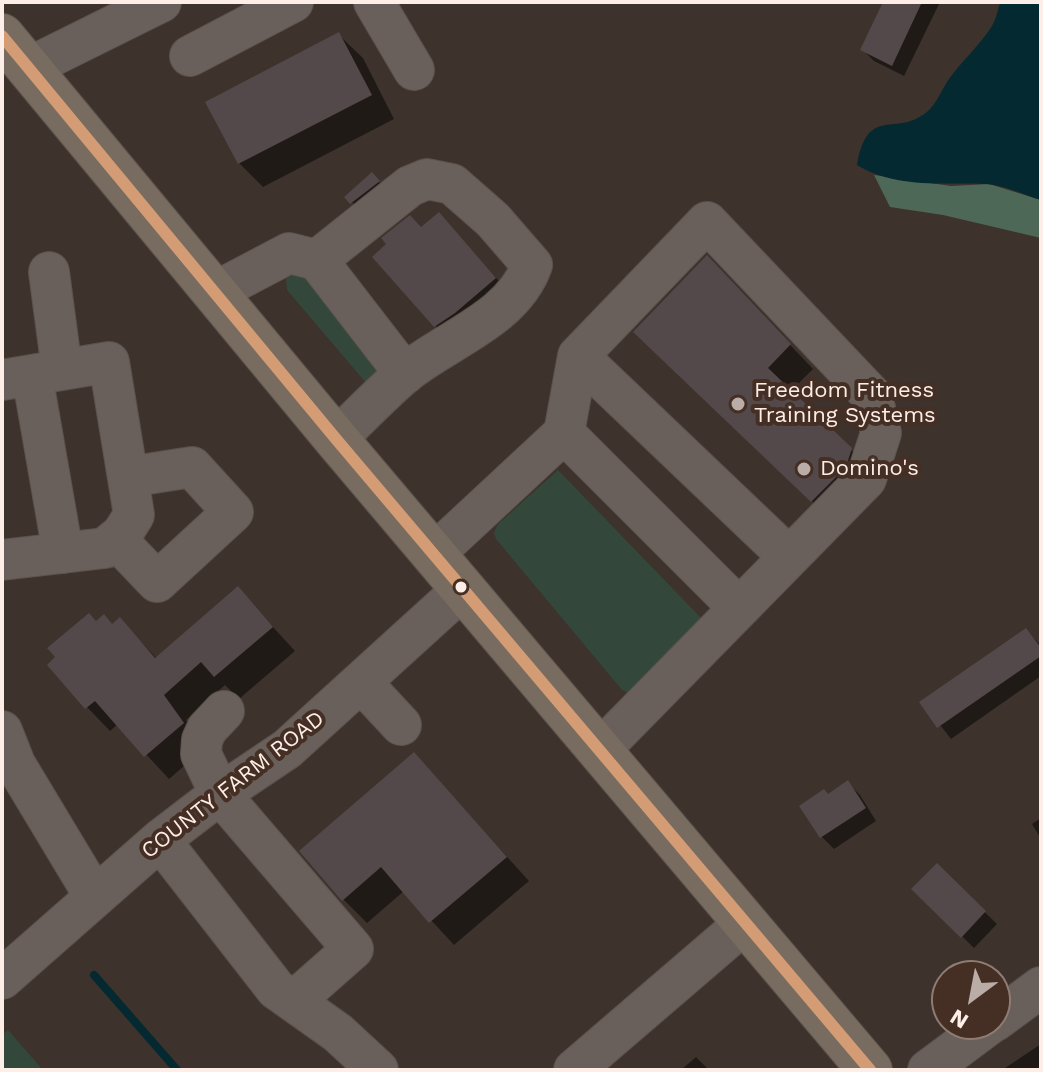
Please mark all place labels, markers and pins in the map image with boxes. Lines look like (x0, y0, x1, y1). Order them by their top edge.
place label: Freedom Fitness Training Systems (754, 378, 936, 430)
marker: Freedom Fitness Training Systems (729, 395, 747, 413)
place label: Domino's (820, 456, 919, 482)
marker: Domino's (795, 460, 813, 478)
unlabelled marker (453, 579, 469, 595)

